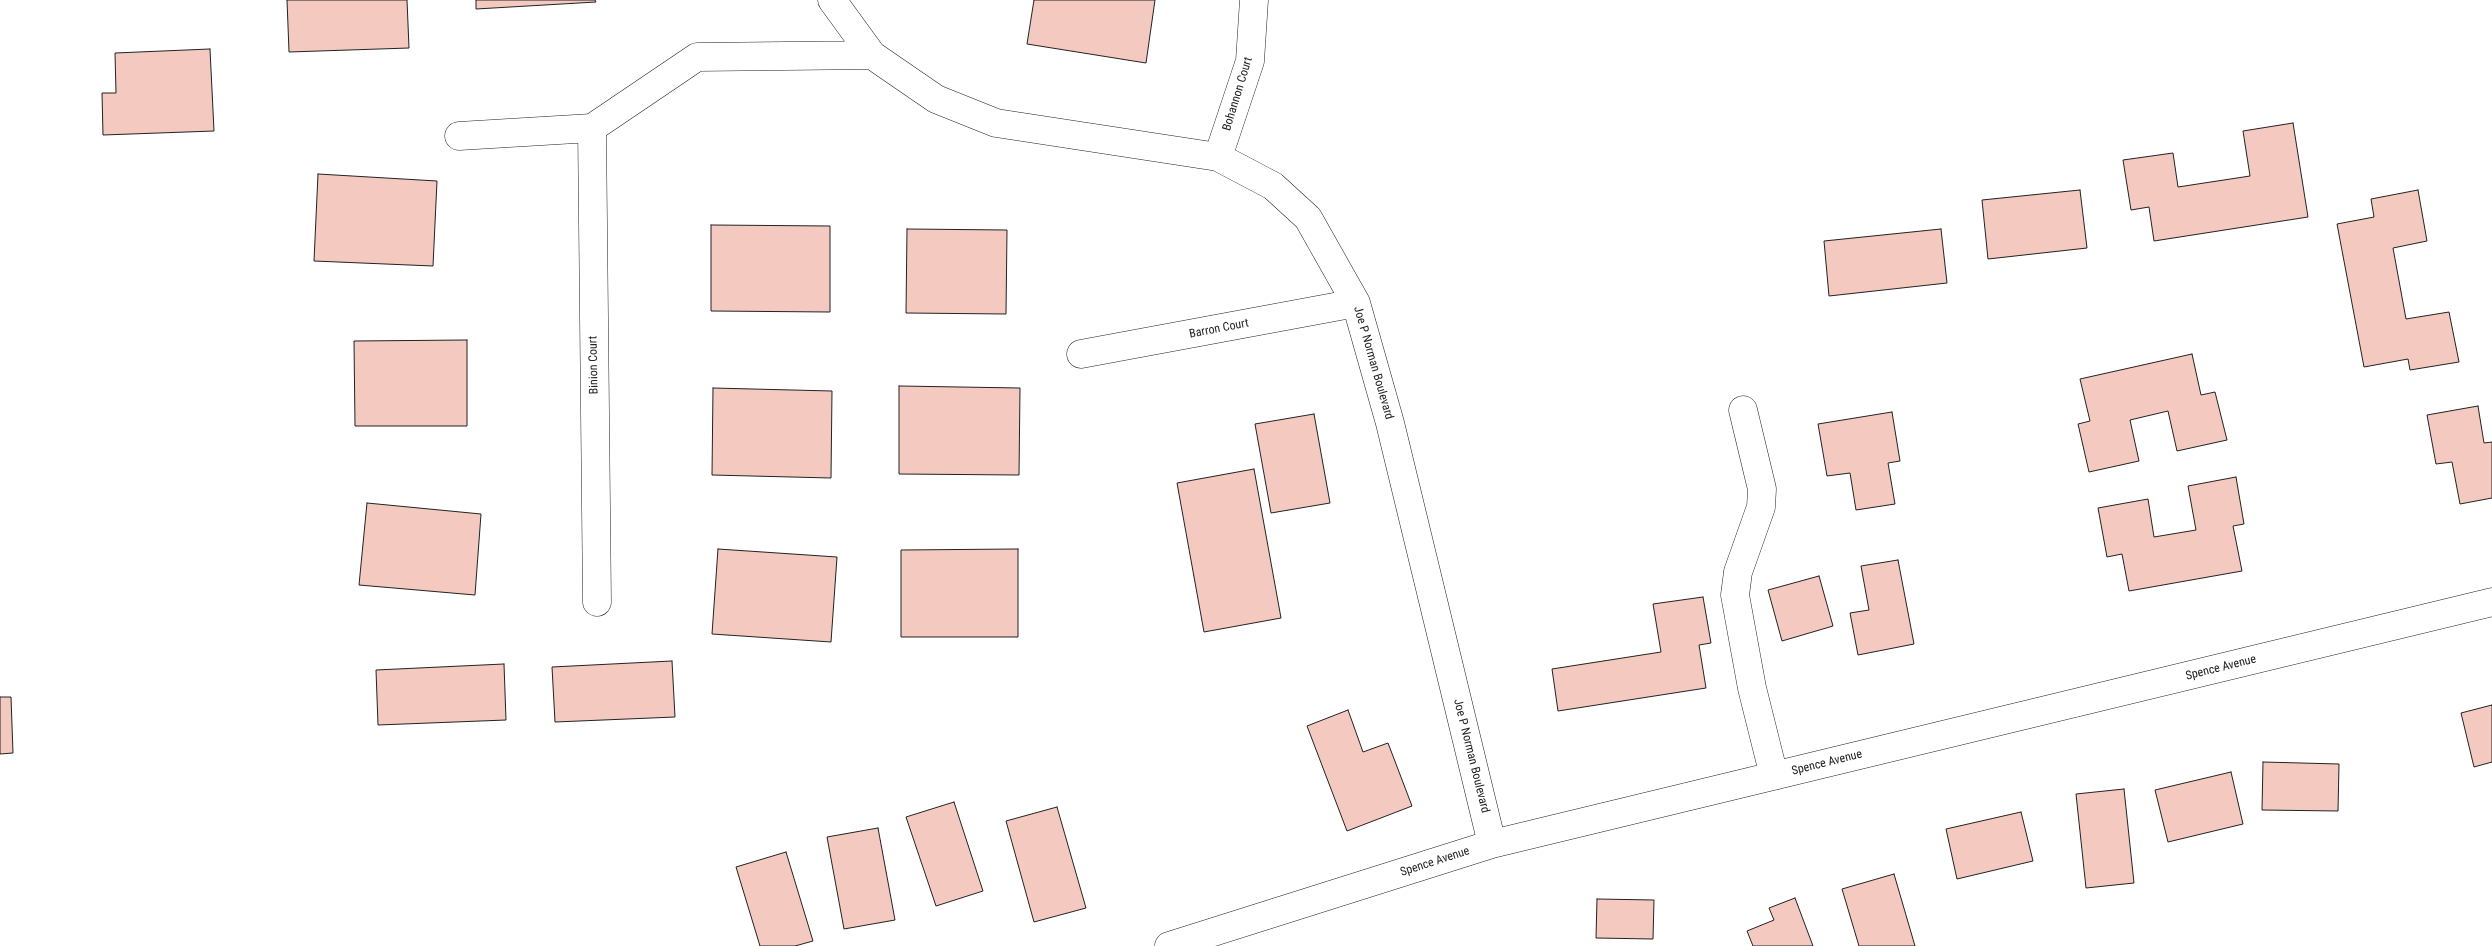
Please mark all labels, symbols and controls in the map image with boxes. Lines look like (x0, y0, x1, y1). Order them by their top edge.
street label: Bohannon Court (1220, 55, 1256, 133)
street label: Joe P Norman Boulevard (1350, 305, 1396, 421)
street label: Barron Court (1188, 316, 1250, 342)
street label: Binion Court (586, 336, 602, 394)
street label: Spence Avenue (2184, 652, 2258, 684)
street label: Joe P Norman Boulevard (1450, 697, 1492, 815)
street label: Spence Avenue (1790, 747, 1864, 779)
street label: Spence Avenue (1399, 844, 1471, 880)

